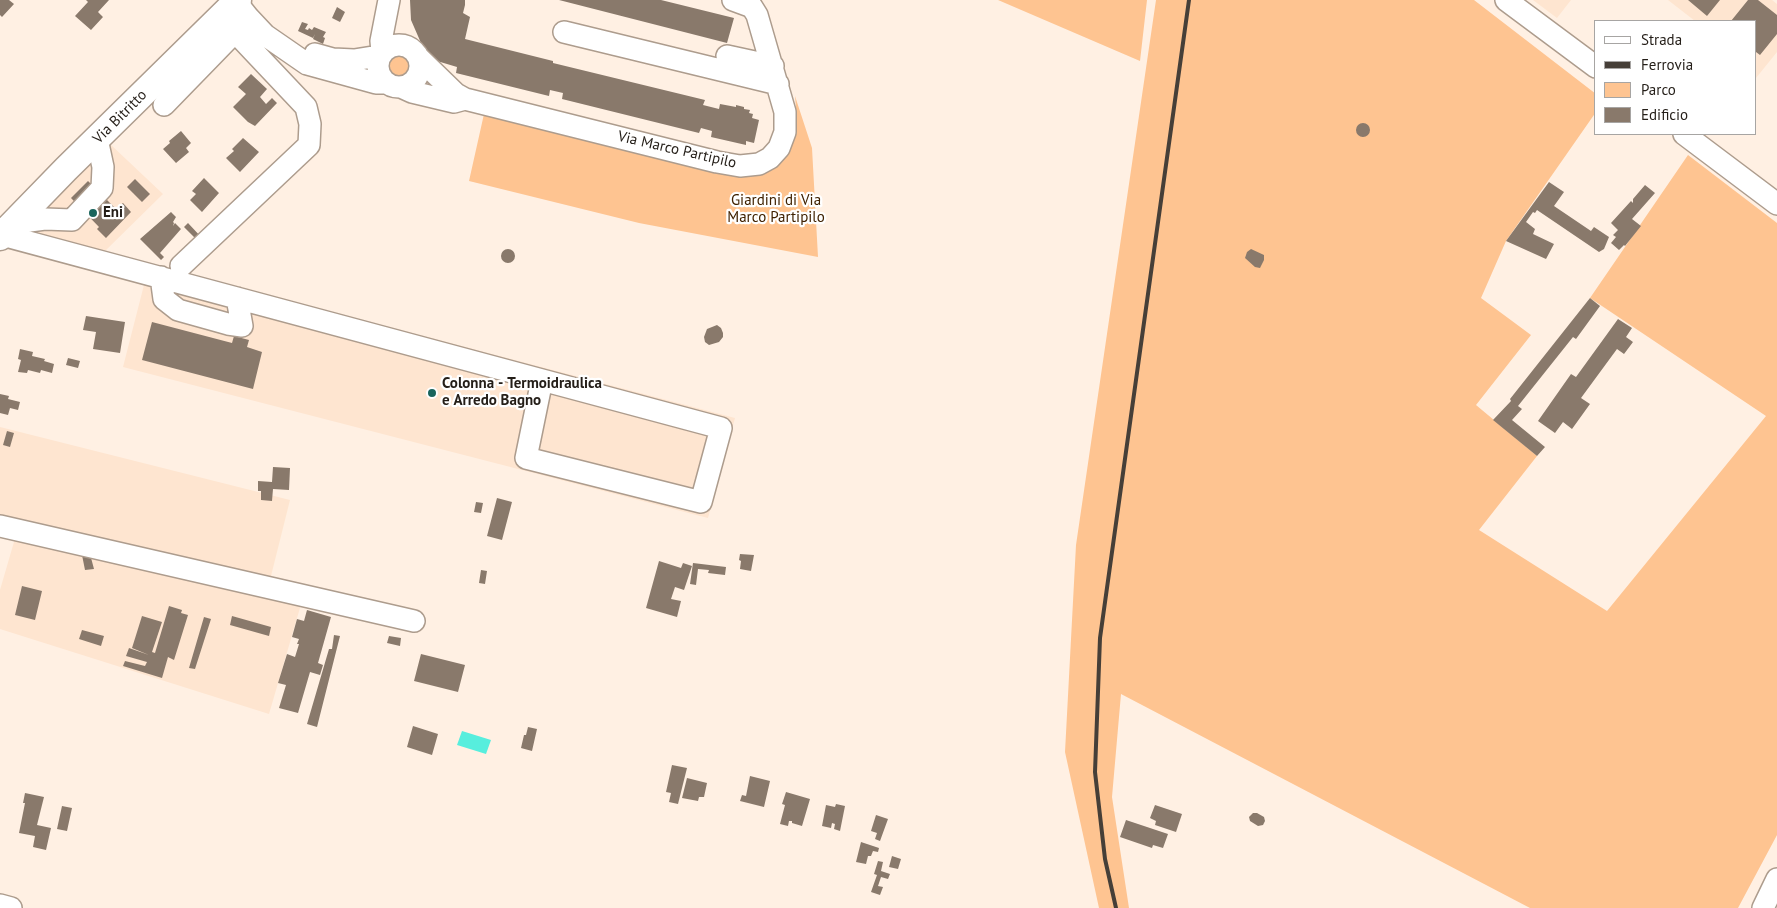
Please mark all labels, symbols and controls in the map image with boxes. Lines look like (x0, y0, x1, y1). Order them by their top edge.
legend (1594, 20, 1757, 135)
text: Strada (1641, 30, 1682, 49)
text: Ferrovia (1641, 55, 1693, 74)
text: Parco (1641, 80, 1676, 99)
street label: Via Bitritto (89, 86, 151, 148)
text: Edificio (1641, 105, 1688, 124)
street label: Via Marco Partipilo (616, 128, 738, 172)
park label: Giardini di Via Marco Partipilo (727, 192, 825, 227)
place label: Eni (103, 204, 123, 222)
marker: Eni (87, 207, 99, 219)
place label: Colonna - Termoidraulica e Arredo Bagno (442, 375, 602, 410)
marker: Colonna - Termoidraulica e Arredo Bagno (426, 387, 438, 399)

